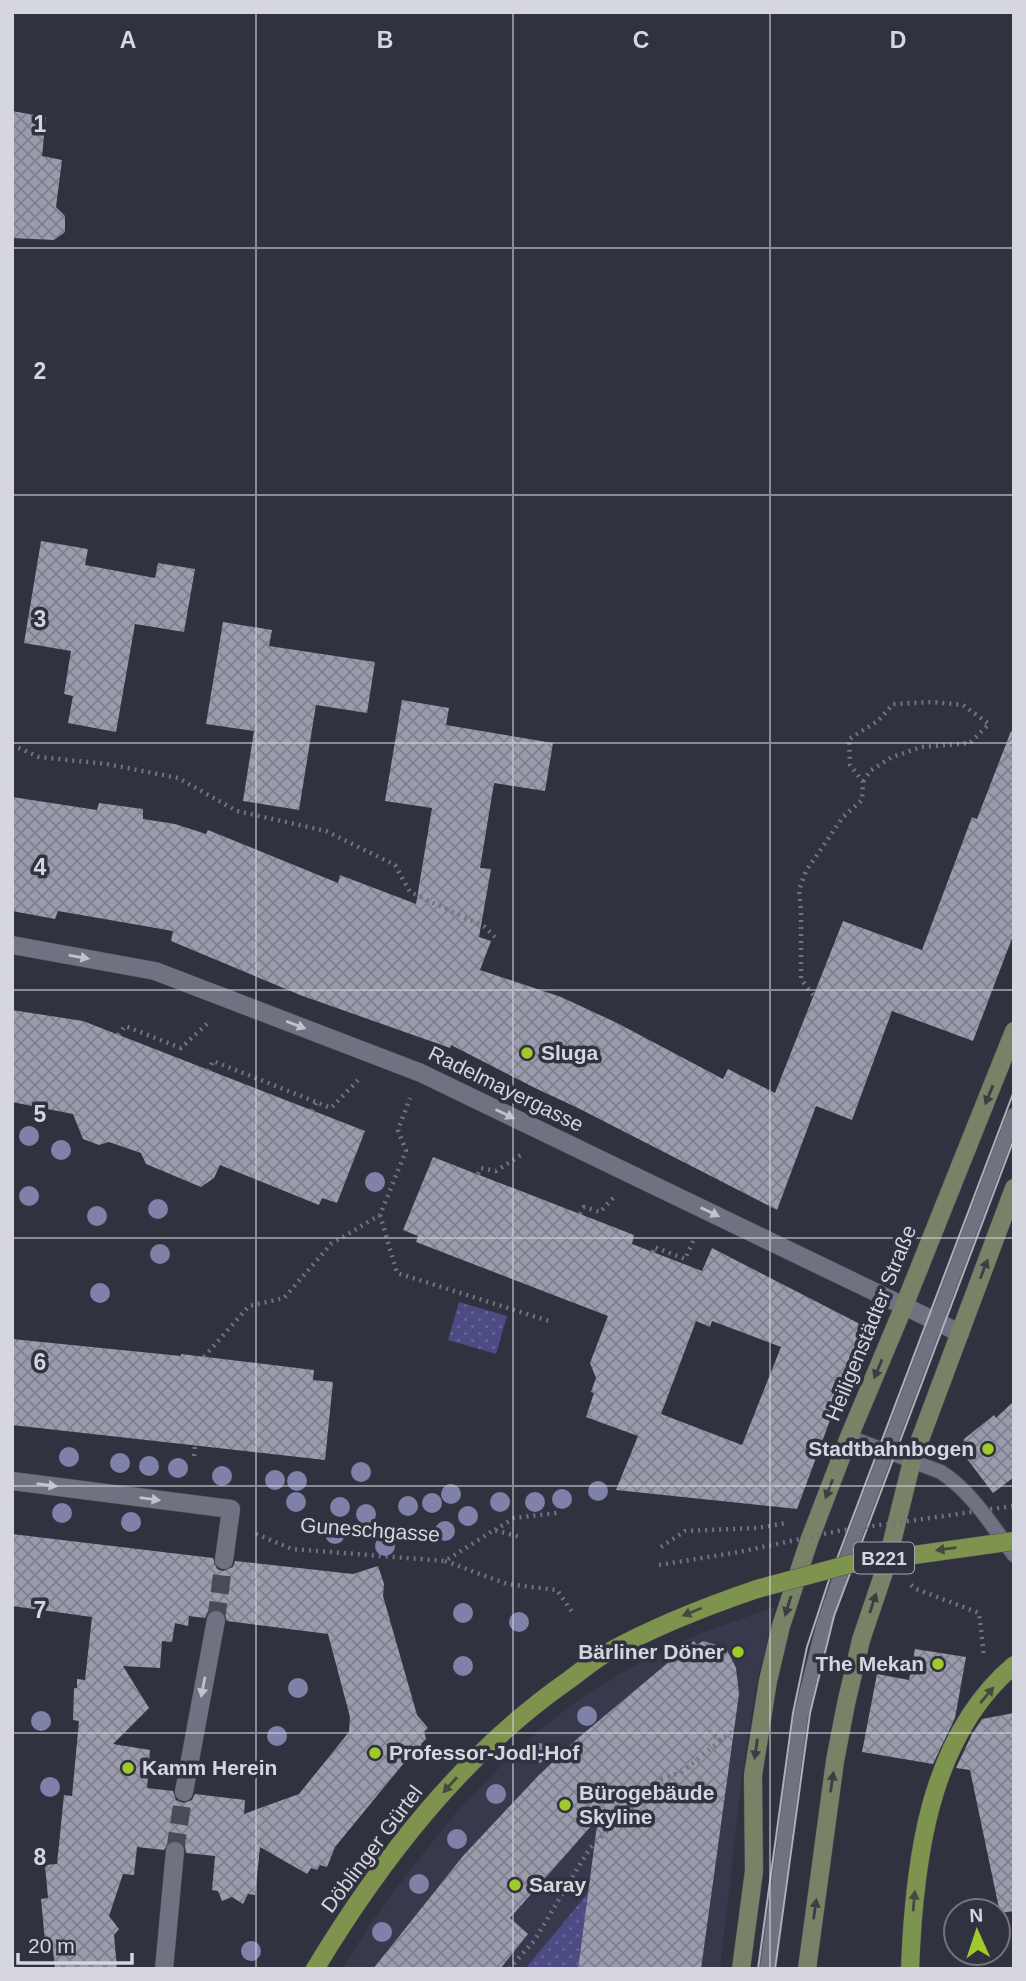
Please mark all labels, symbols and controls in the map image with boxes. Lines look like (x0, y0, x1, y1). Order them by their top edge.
text: A (120, 27, 136, 53)
text: B (377, 27, 393, 53)
text: C (633, 27, 649, 53)
text: D (890, 27, 906, 53)
text: 1 (34, 111, 47, 137)
text: 2 (34, 358, 46, 384)
text: 3 (34, 606, 46, 632)
text: 4 (34, 854, 47, 880)
one-way arrow (69, 952, 91, 963)
one-way arrow (285, 1020, 306, 1031)
street label: Radelmayergasse (425, 1041, 587, 1136)
place label: Sluga (541, 1041, 598, 1064)
marker: Sluga (519, 1045, 535, 1061)
one-way arrow (983, 1084, 994, 1105)
text: 5 (34, 1101, 47, 1127)
one-way arrow (495, 1108, 515, 1119)
one-way arrow (700, 1207, 720, 1218)
street label: Heiligenstädter Straße (821, 1222, 920, 1424)
one-way arrow (978, 1258, 989, 1279)
text: 6 (34, 1349, 46, 1375)
one-way arrow (872, 1358, 883, 1379)
place label: Stadtbahnbogen (808, 1437, 974, 1460)
marker: Stadtbahnbogen (980, 1441, 996, 1457)
one-way arrow (824, 1479, 835, 1500)
one-way arrow (36, 1480, 58, 1491)
one-way arrow (139, 1493, 161, 1504)
street label: Guneschgasse (299, 1513, 441, 1546)
road number: B221 (854, 1542, 914, 1574)
one-way arrow (935, 1544, 957, 1555)
one-way arrow (869, 1592, 879, 1613)
one-way arrow (782, 1595, 792, 1616)
text: 7 (34, 1597, 46, 1623)
one-way arrow (682, 1607, 703, 1618)
place label: Bärliner Döner (578, 1640, 724, 1663)
marker: Bärliner Döner (730, 1644, 746, 1660)
place label: The Mekan (815, 1652, 924, 1675)
marker: The Mekan (930, 1656, 946, 1672)
one-way arrow (198, 1676, 209, 1698)
one-way arrow (979, 1686, 994, 1704)
one-way arrow (751, 1738, 762, 1760)
place label: Professor-Jodl-Hof (389, 1741, 580, 1764)
marker: Professor-Jodl-Hof (367, 1745, 383, 1761)
place label: Kamm Herein (142, 1756, 277, 1779)
marker: Kamm Herein (120, 1760, 136, 1776)
one-way arrow (826, 1771, 837, 1793)
one-way arrow (443, 1777, 458, 1794)
street label: Döblinger Gürtel (316, 1781, 427, 1917)
place label: Bürogebäude Skyline (579, 1781, 714, 1828)
marker: Bürogebäude Skyline (557, 1797, 573, 1813)
text: 8 (34, 1844, 47, 1870)
place label: Saray (529, 1873, 587, 1896)
marker: Saray (507, 1877, 523, 1893)
one-way arrow (909, 1889, 920, 1911)
north arrow (942, 1897, 1012, 1967)
one-way arrow (809, 1898, 820, 1920)
text: N (969, 1905, 984, 1926)
scale bar (18, 1922, 131, 1966)
text: 20 m (28, 1934, 75, 1957)

